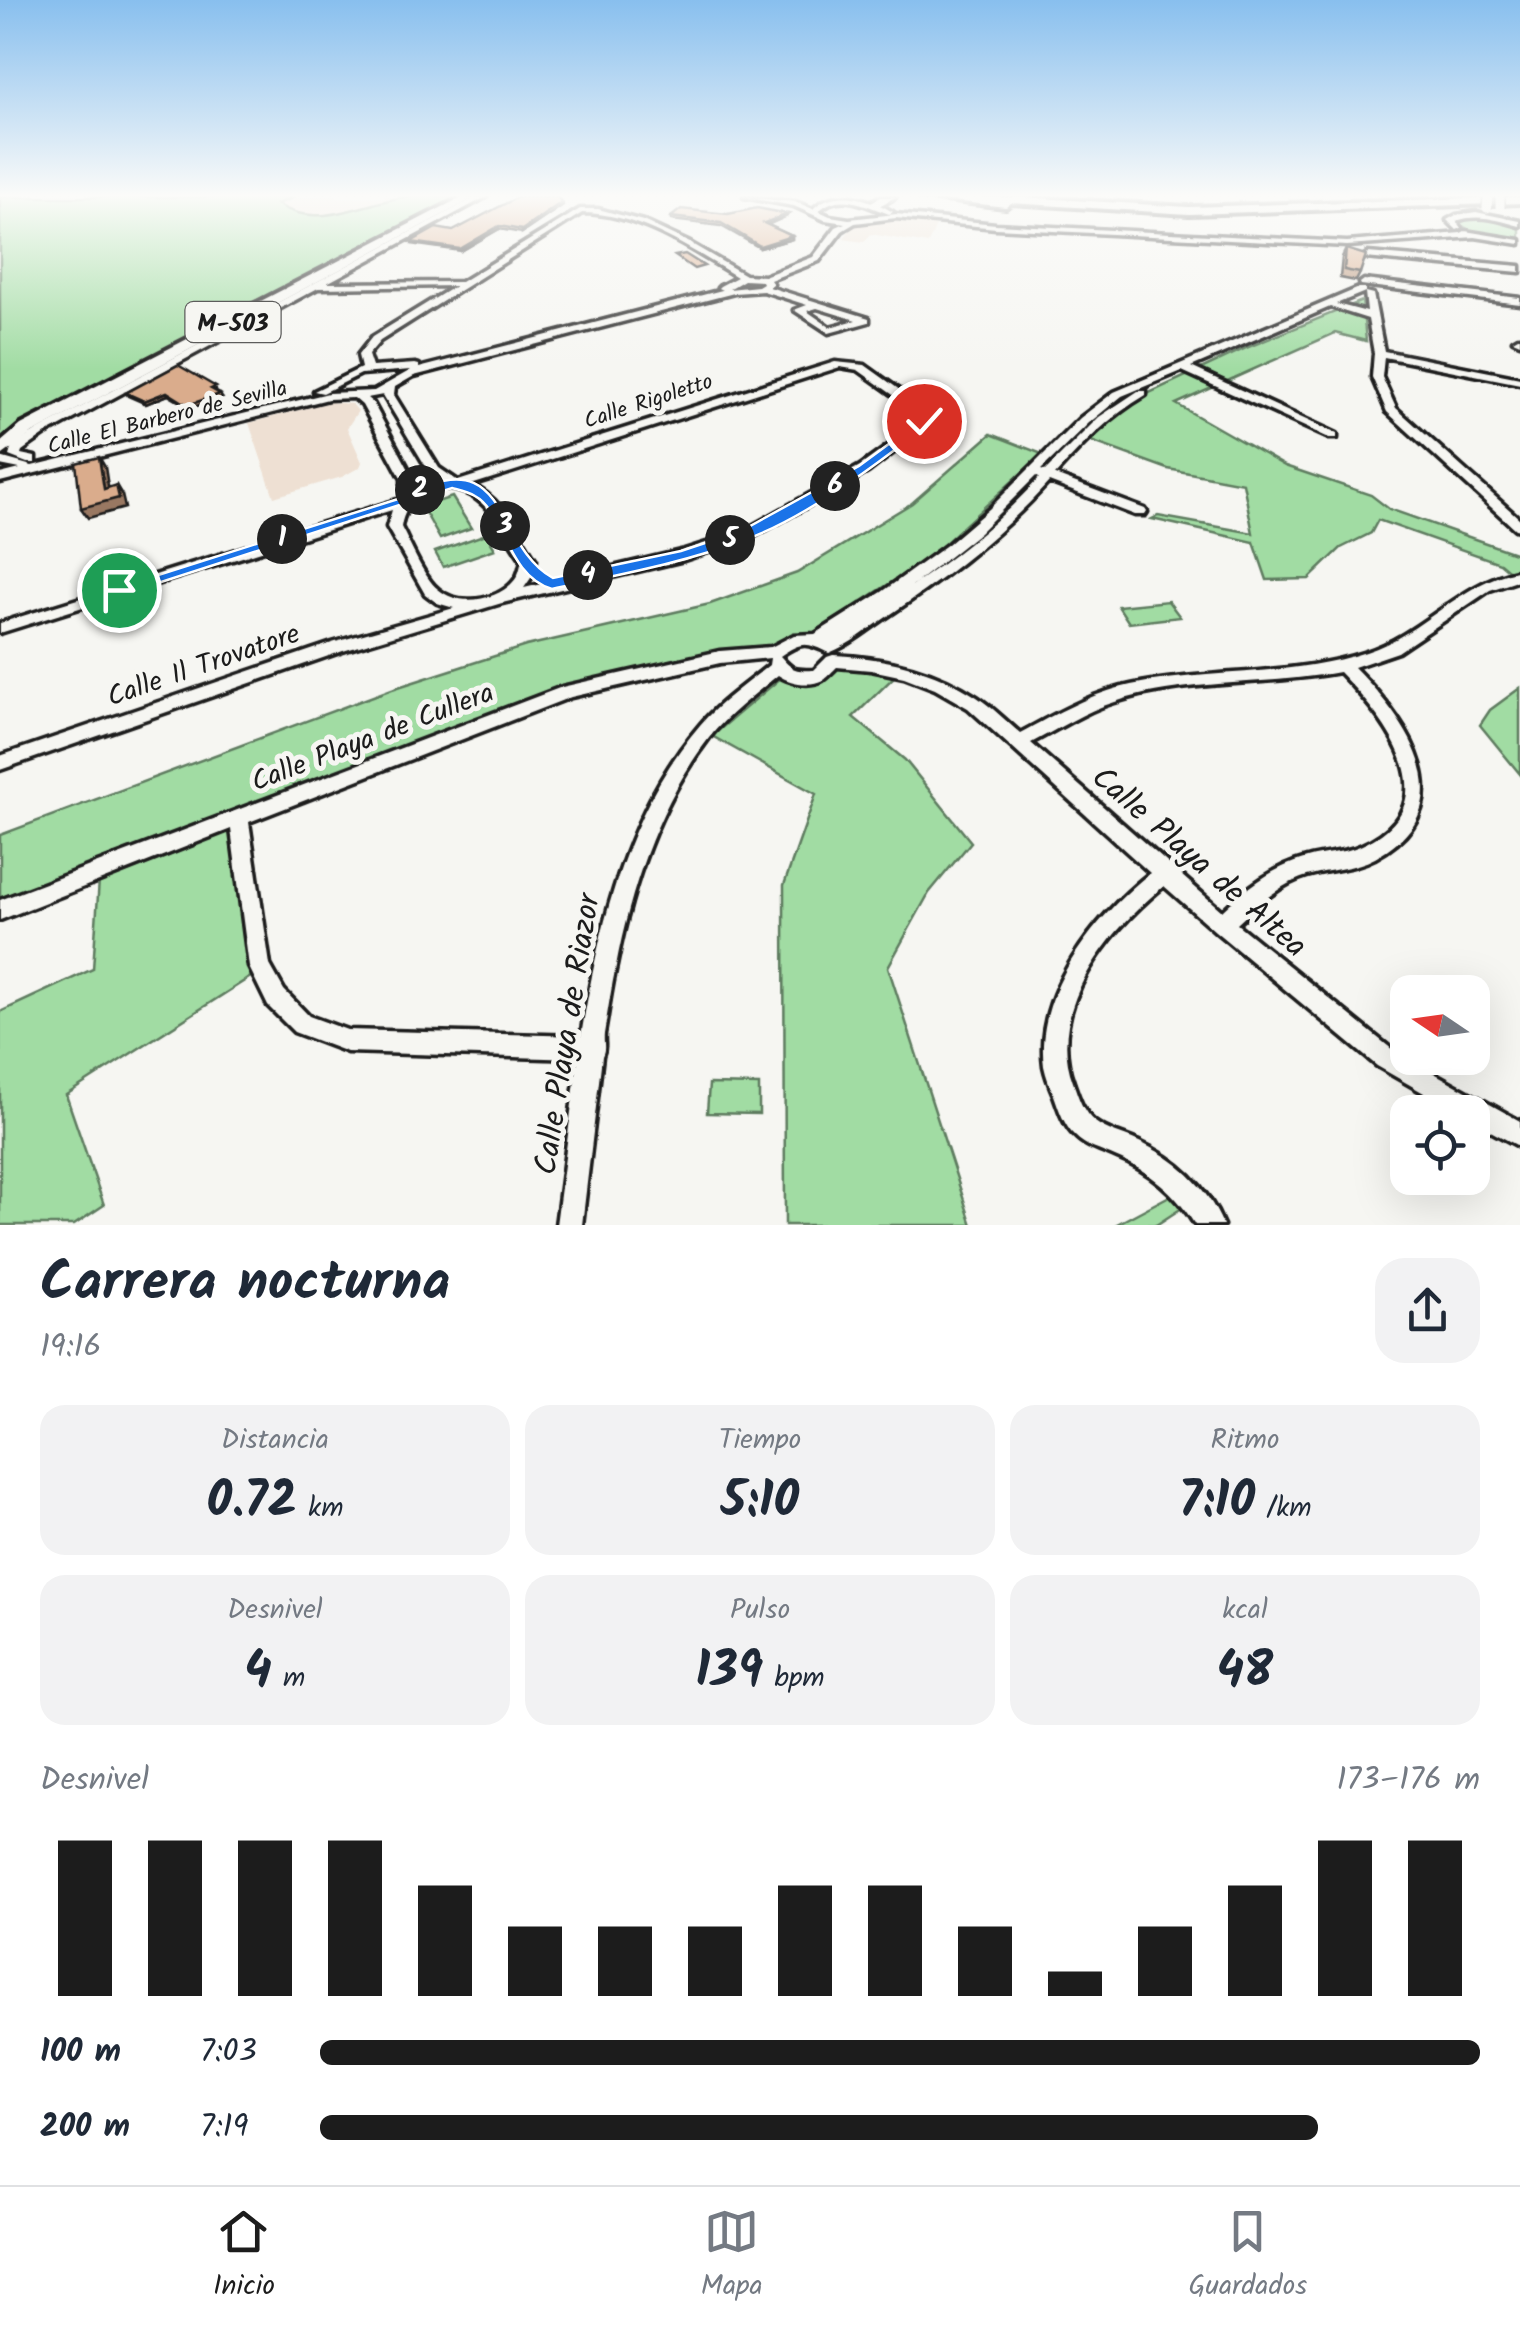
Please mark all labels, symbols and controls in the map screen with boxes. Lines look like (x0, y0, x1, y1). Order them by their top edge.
road number: M-503 (186, 302, 280, 342)
street label: Calle Rigoletto (580, 365, 718, 440)
street label: Calle El Barbero de Sevilla (44, 372, 291, 465)
pin (882, 379, 967, 464)
icon: check (897, 394, 952, 449)
pin: 6 (810, 461, 860, 511)
text: 6 (827, 463, 843, 508)
pin: 2 (395, 465, 445, 515)
text: 2 (412, 467, 428, 512)
pin: 3 (480, 501, 530, 551)
text: 3 (497, 503, 513, 548)
pin: 1 (257, 514, 307, 564)
pin: 5 (705, 515, 755, 565)
text: 1 (278, 516, 286, 561)
text: 5 (723, 517, 737, 562)
pin (77, 548, 162, 633)
pin: 4 (563, 550, 613, 600)
text: 4 (580, 552, 596, 597)
icon: arrive (92, 563, 147, 618)
street label: Calle Il Trovatore (101, 612, 307, 720)
street label: Calle Playa de Cullera (245, 671, 501, 805)
street label: Calle Playa de Altea (1079, 754, 1318, 972)
street label: Calle Playa de Riazor (521, 888, 616, 1179)
north arrow (1390, 975, 1490, 1075)
map controls (1390, 975, 1490, 1195)
button: locate (1390, 1095, 1490, 1195)
text: Carrera nocturna (40, 1241, 450, 1328)
button: share (1375, 1258, 1480, 1363)
text: 19:16 (40, 1322, 101, 1373)
text: Distancia (221, 1418, 329, 1463)
text: Tiempo (719, 1418, 801, 1463)
text: Ritmo (1211, 1418, 1279, 1463)
text: 0.72 (207, 1463, 297, 1543)
text: 5:10 (721, 1463, 799, 1543)
text: 7:10 (1178, 1463, 1255, 1543)
text: km (297, 1486, 343, 1531)
text: /km (1255, 1486, 1312, 1531)
text: Desnivel (227, 1588, 323, 1633)
text: Pulso (730, 1588, 790, 1633)
text: kcal (1222, 1588, 1268, 1633)
text: 4 (245, 1633, 272, 1713)
text: 139 (695, 1633, 763, 1713)
text: 48 (1217, 1633, 1273, 1713)
text: m (272, 1656, 305, 1701)
text: bpm (763, 1656, 825, 1701)
text: Desnivel (40, 1755, 149, 1806)
text: 173–176 m (1337, 1755, 1480, 1806)
text: 100 m (40, 2027, 121, 2078)
text: 7:03 (200, 2027, 257, 2078)
text: 200 m (40, 2102, 130, 2153)
text: 7:19 (200, 2102, 248, 2153)
tab: Inicio (213, 2204, 275, 2309)
tab: Mapa (701, 2204, 763, 2309)
tab: Guardados (1188, 2204, 1307, 2309)

